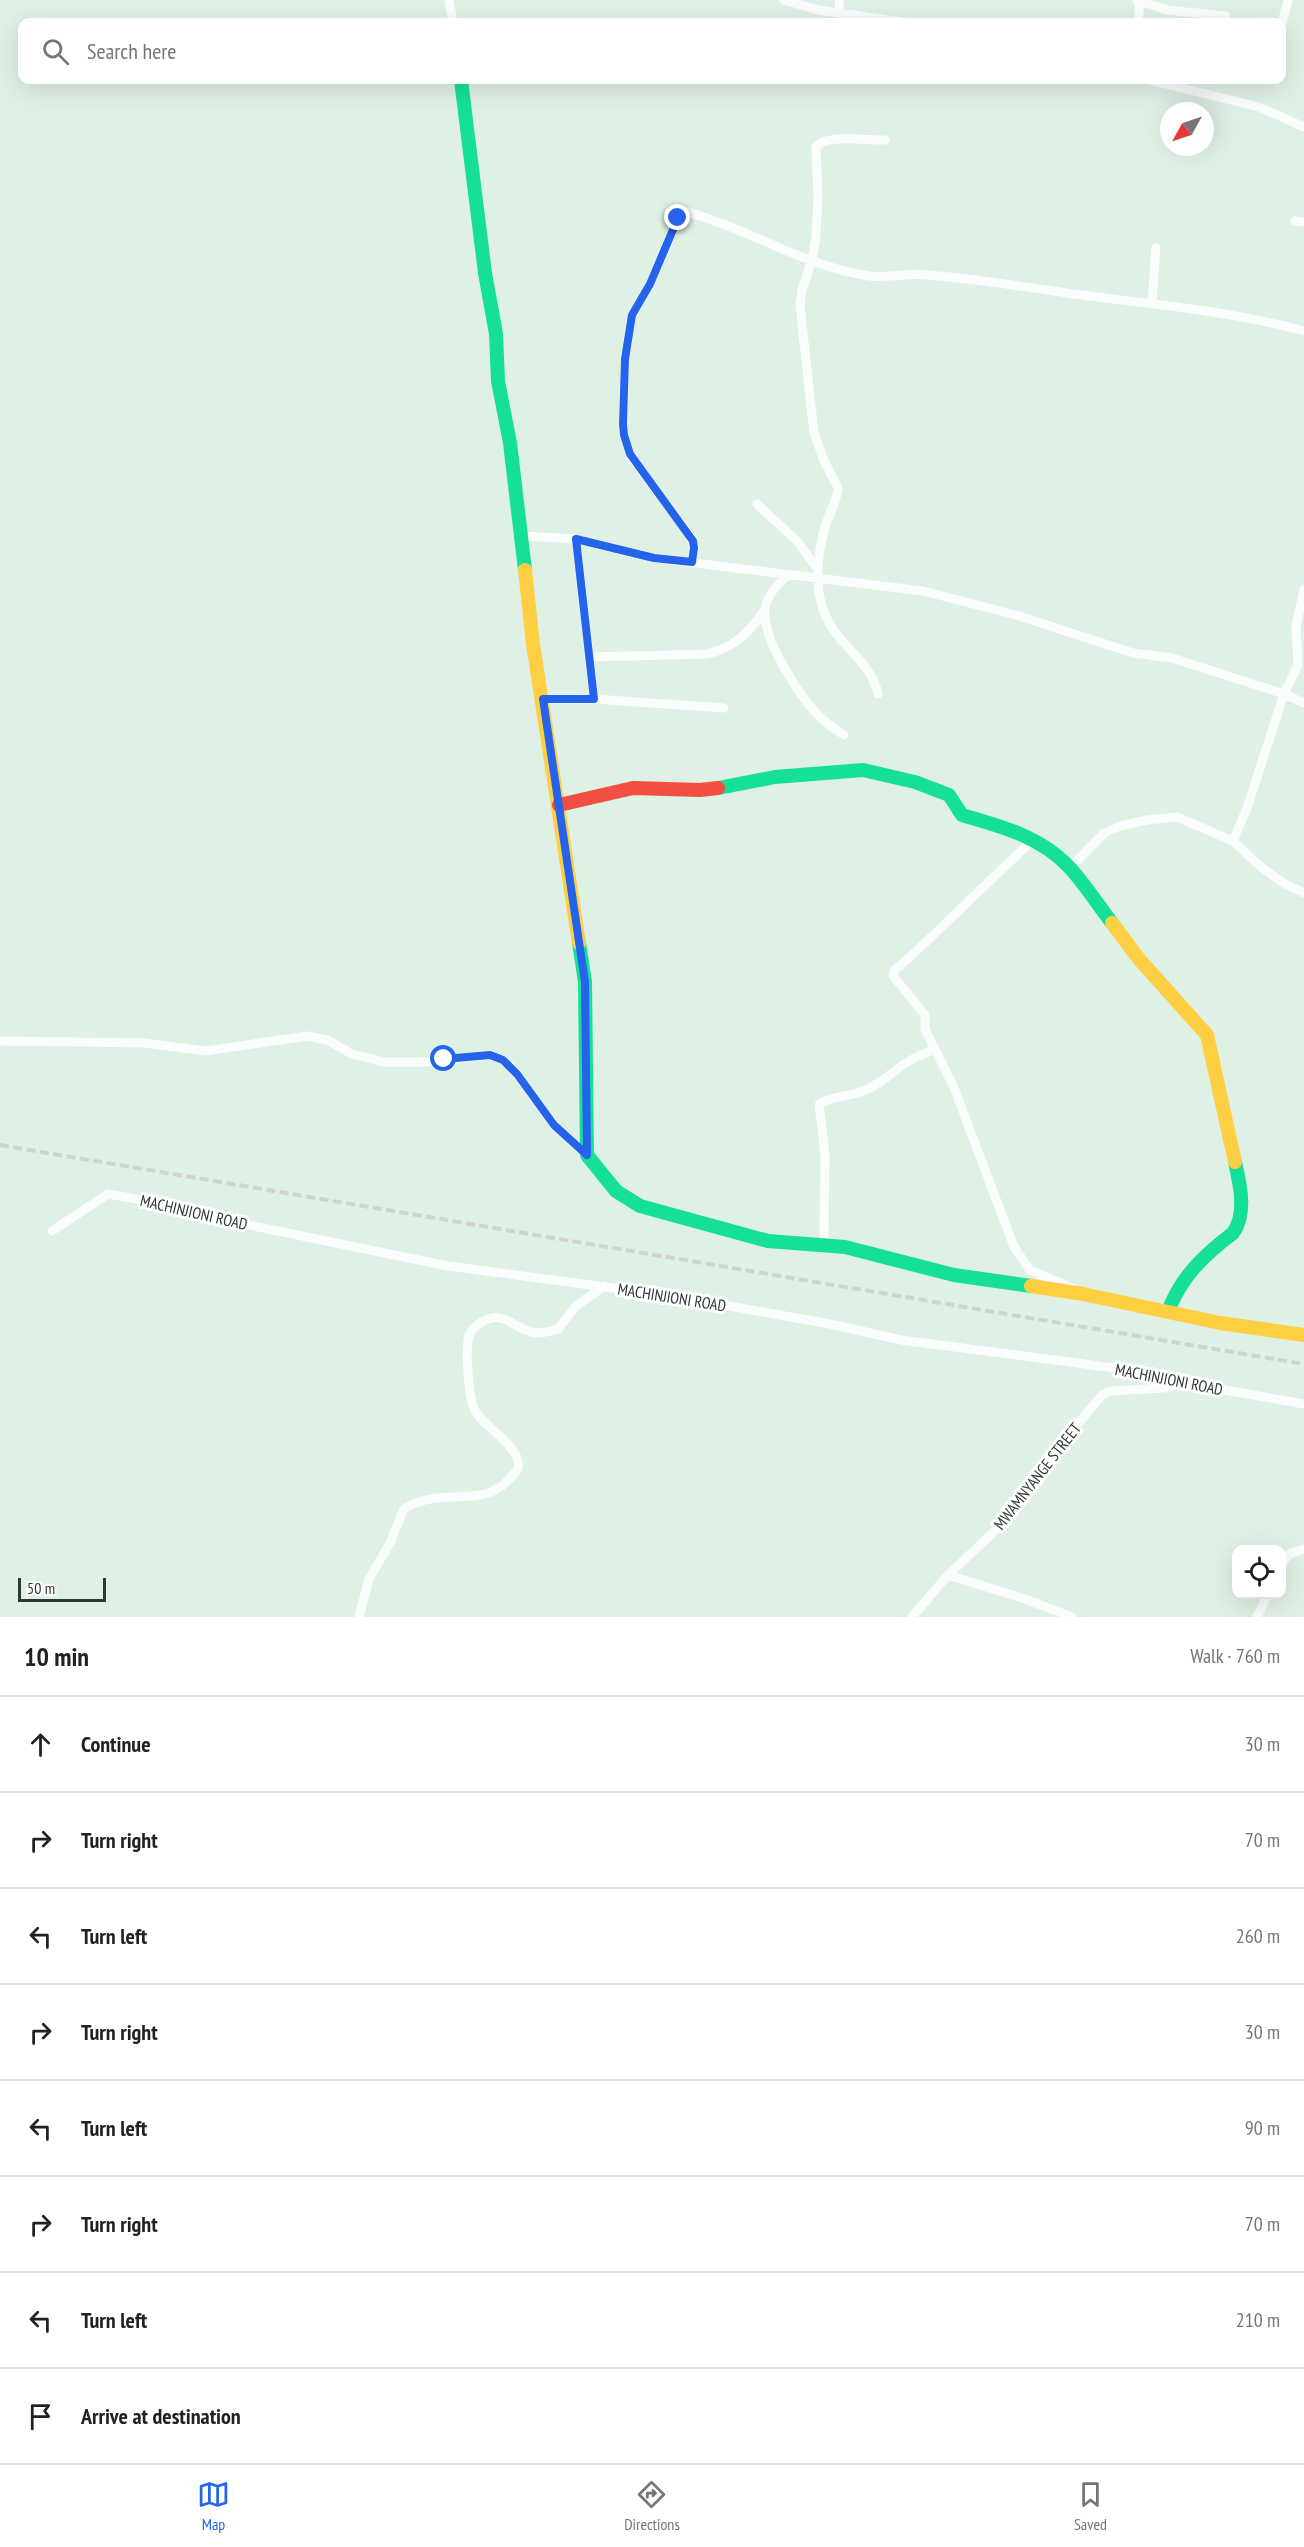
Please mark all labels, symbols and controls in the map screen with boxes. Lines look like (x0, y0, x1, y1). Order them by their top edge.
search box (18, 18, 1286, 84)
icon: search (39, 35, 72, 68)
text: Search here (87, 37, 176, 65)
north arrow (1160, 102, 1214, 156)
route end (664, 204, 690, 230)
route start (430, 1045, 456, 1071)
street label: MACHINJIONI ROAD (138, 1190, 250, 1234)
street label: MACHINJIONI ROAD (616, 1279, 728, 1315)
street label: MACHINJIONI ROAD (1113, 1359, 1225, 1399)
street label: MWAMNYANGE STREET (989, 1419, 1085, 1533)
map controls (1232, 1545, 1286, 1599)
button: locate (1232, 1545, 1286, 1599)
scale bar (18, 1575, 106, 1602)
text: 50 m (27, 1578, 55, 1598)
text: 10 min (24, 1640, 89, 1673)
text: Walk · 760 m (1190, 1643, 1280, 1669)
icon: ahead (24, 1728, 57, 1761)
text: Continue (81, 1730, 151, 1758)
text: 30 m (1245, 1731, 1280, 1757)
icon: right (24, 1824, 57, 1857)
text: Turn right (81, 1826, 158, 1854)
text: 70 m (1245, 1827, 1280, 1853)
icon: left (24, 1920, 57, 1953)
text: Turn left (81, 1922, 147, 1950)
text: 260 m (1236, 1923, 1280, 1949)
icon: right (24, 2016, 57, 2049)
text: Turn right (81, 2018, 158, 2046)
text: 30 m (1245, 2019, 1280, 2045)
icon: left (24, 2112, 57, 2145)
text: Turn left (81, 2114, 147, 2142)
text: 90 m (1245, 2115, 1280, 2141)
icon: right (24, 2208, 57, 2241)
text: Turn right (81, 2210, 158, 2238)
text: 70 m (1245, 2211, 1280, 2237)
icon: left (24, 2304, 57, 2337)
text: Turn left (81, 2306, 147, 2334)
text: 210 m (1236, 2307, 1280, 2333)
icon: arrive (24, 2400, 57, 2433)
text: Arrive at destination (81, 2402, 241, 2430)
tab: Map (197, 2478, 230, 2534)
tab: Directions (624, 2478, 680, 2534)
tab: Saved (1074, 2478, 1107, 2534)

